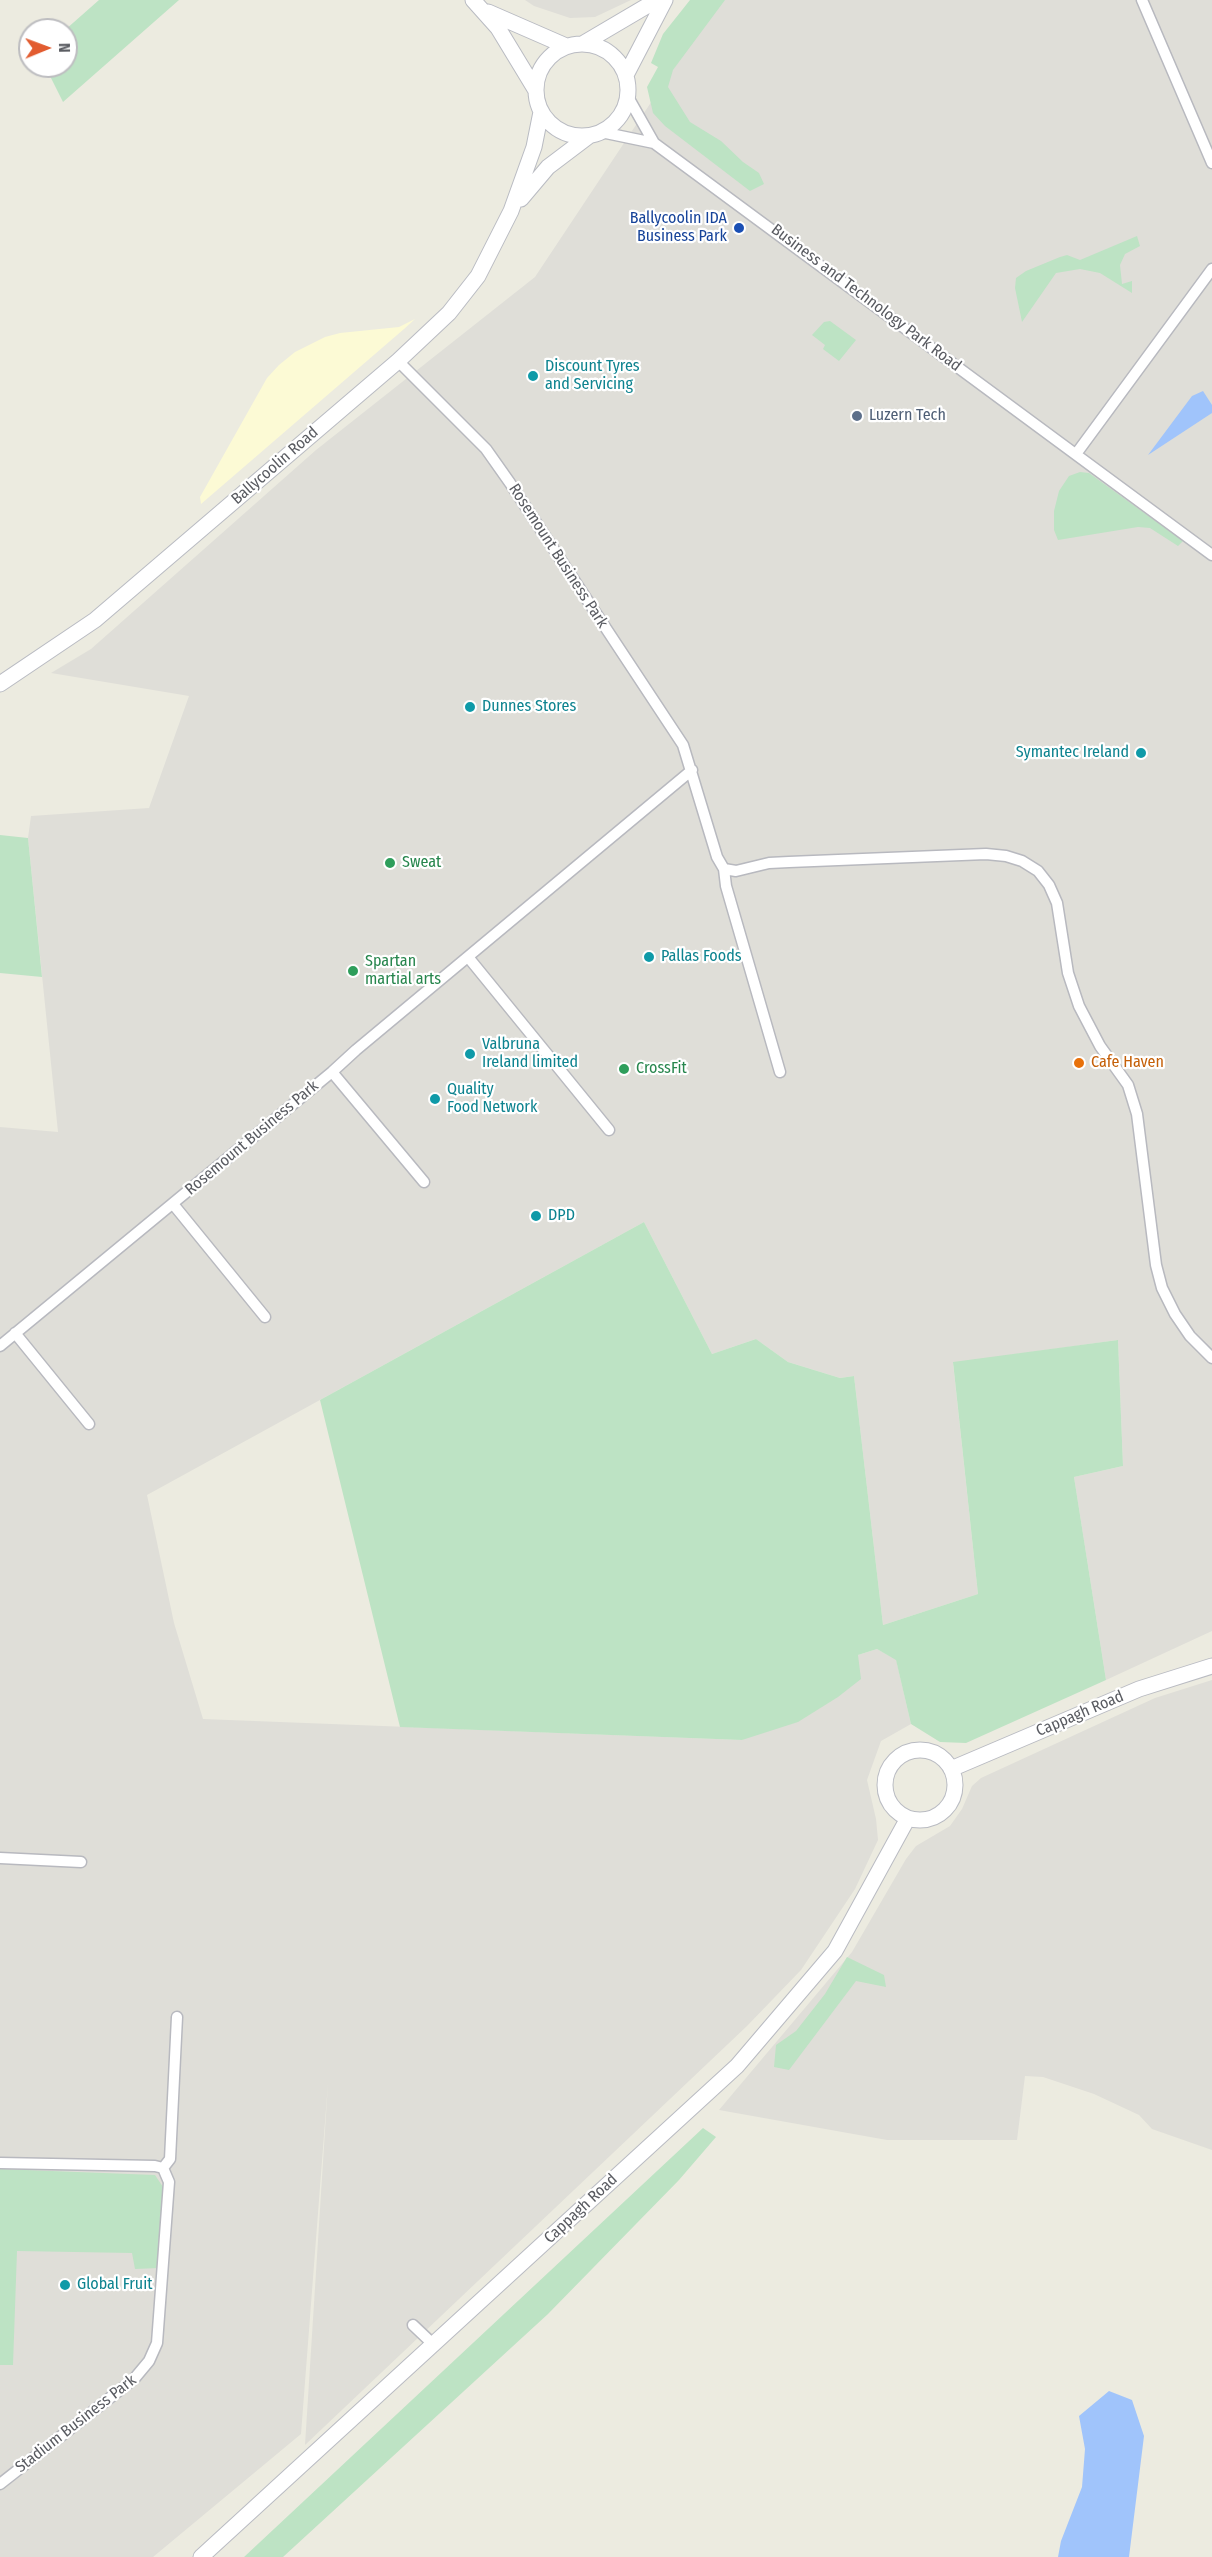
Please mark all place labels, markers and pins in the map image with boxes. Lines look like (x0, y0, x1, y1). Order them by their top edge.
place label: Ballycoolin IDA Business Park (630, 209, 727, 247)
marker: Ballycoolin IDA Business Park (732, 221, 746, 235)
place label: Discount Tyres and Servicing (545, 357, 640, 395)
marker: Discount Tyres and Servicing (526, 369, 540, 383)
place label: Luzern Tech (869, 406, 946, 426)
marker: Luzern Tech (850, 409, 864, 423)
place label: Dunnes Stores (482, 697, 576, 717)
marker: Dunnes Stores (463, 700, 477, 714)
place label: Symantec Ireland (1016, 743, 1129, 763)
marker: Symantec Ireland (1134, 746, 1148, 760)
place label: Sweat (402, 853, 441, 873)
marker: Sweat (383, 856, 397, 870)
place label: Pallas Foods (661, 947, 742, 967)
marker: Pallas Foods (642, 950, 656, 964)
place label: Spartan martial arts (365, 952, 441, 990)
marker: Spartan martial arts (346, 964, 360, 978)
place label: Valbruna Ireland limited (482, 1035, 578, 1073)
marker: Valbruna Ireland limited (463, 1047, 477, 1061)
place label: Cafe Haven (1091, 1053, 1164, 1073)
marker: Cafe Haven (1072, 1056, 1086, 1070)
place label: CrossFit (636, 1059, 687, 1079)
marker: CrossFit (617, 1062, 631, 1076)
place label: Quality Food Network (447, 1080, 537, 1118)
marker: Quality Food Network (428, 1092, 442, 1106)
place label: DPD (548, 1206, 575, 1226)
marker: DPD (529, 1209, 543, 1223)
place label: Global Fruit (77, 2275, 152, 2295)
marker: Global Fruit (58, 2278, 72, 2292)

